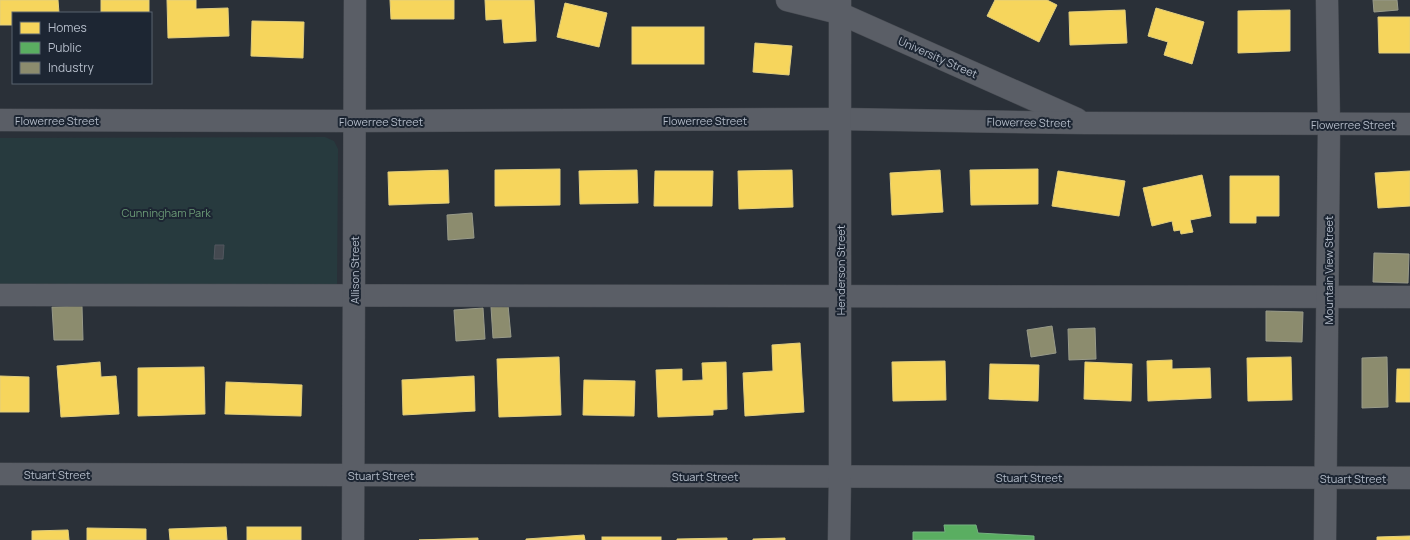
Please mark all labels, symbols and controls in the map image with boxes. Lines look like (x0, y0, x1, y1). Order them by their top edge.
legend (12, 12, 152, 84)
text: Homes (48, 19, 87, 36)
street label: University Street (896, 33, 980, 81)
text: Public (48, 39, 82, 56)
text: Industry (48, 59, 94, 76)
street label: Flowerree Street (15, 113, 99, 128)
street label: Flowerree Street (663, 113, 747, 128)
street label: Flowerree Street (339, 114, 423, 129)
street label: Flowerree Street (987, 114, 1071, 130)
street label: Flowerree Street (1311, 117, 1395, 132)
park label: Cunningham Park (121, 205, 211, 220)
street label: Mountain View Street (1321, 216, 1336, 324)
street label: Henderson Street (833, 225, 848, 315)
street label: Allison Street (347, 236, 362, 304)
street label: Stuart Street (24, 467, 90, 482)
street label: Stuart Street (348, 468, 414, 483)
street label: Stuart Street (672, 469, 738, 484)
street label: Stuart Street (996, 470, 1062, 485)
street label: Stuart Street (1320, 471, 1386, 486)

